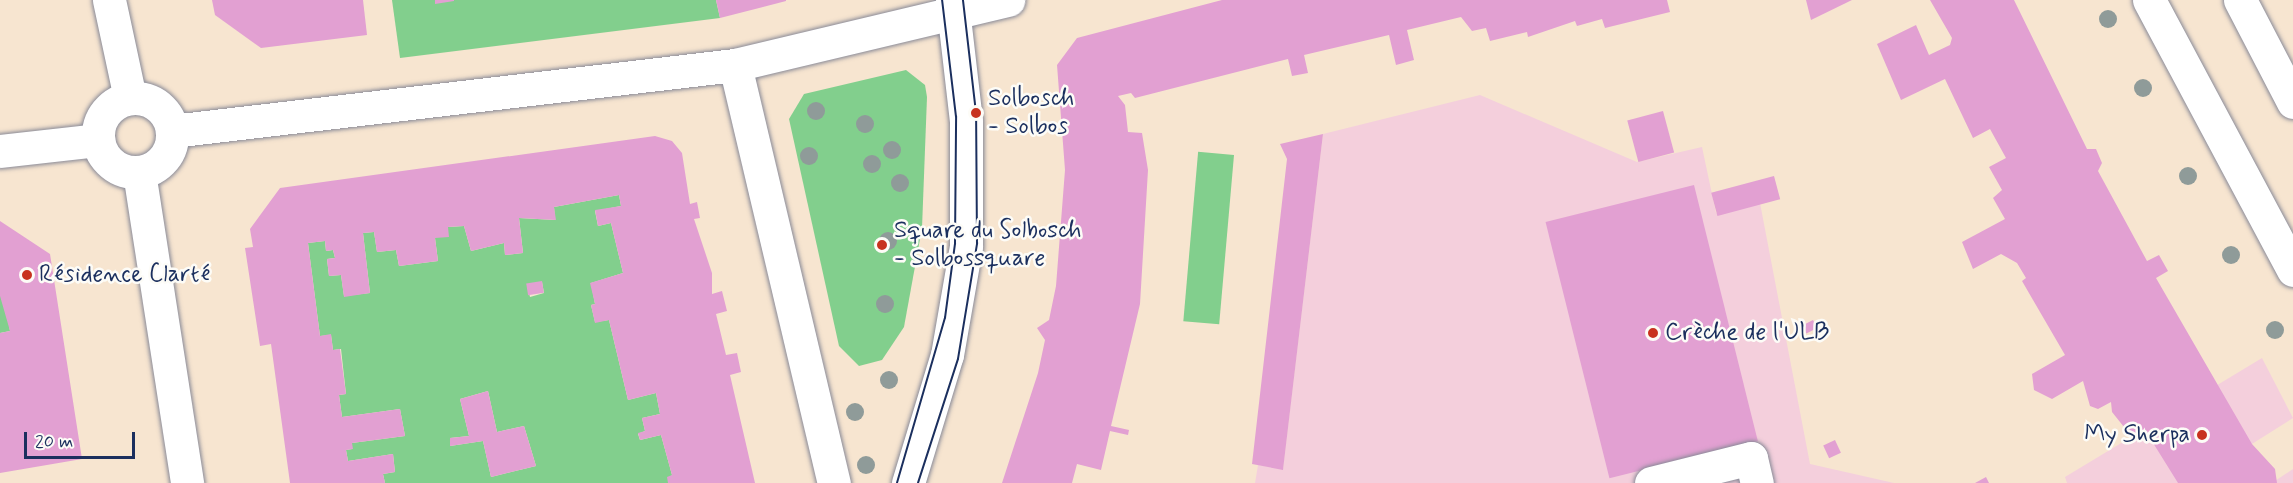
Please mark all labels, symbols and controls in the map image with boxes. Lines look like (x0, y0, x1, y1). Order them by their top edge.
place label: Solbosch - Solbos (988, 85, 1074, 141)
marker: Solbosch - Solbos (969, 106, 983, 120)
place label: Square du Solbosch - Solbossquare (894, 217, 1086, 273)
marker: Square du Solbosch - Solbossquare (875, 238, 889, 252)
place label: Résidence Clarté (39, 261, 220, 289)
marker: Résidence Clarté (20, 268, 34, 282)
place label: Crèche de l'ULB (1665, 319, 1830, 347)
marker: Crèche de l'ULB (1646, 326, 1660, 340)
scale bar (27, 420, 138, 458)
place label: My Sherpa (2082, 421, 2190, 449)
marker: My Sherpa (2195, 428, 2209, 442)
text: 20 m (35, 430, 73, 454)

